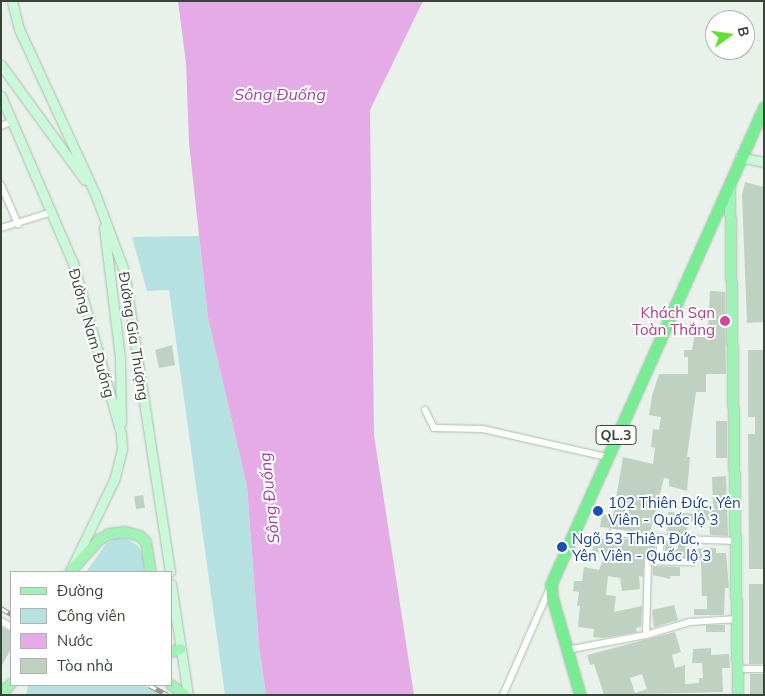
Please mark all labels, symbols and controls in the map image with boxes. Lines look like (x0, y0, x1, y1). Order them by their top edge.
north arrow (705, 10, 755, 60)
text: B (734, 25, 753, 38)
water label: Sông Đuống (234, 84, 326, 104)
street label: Đường Nam Đuống (65, 266, 119, 400)
street label: Đường Gia Thượng (115, 270, 153, 402)
place label: Khách Sạn Toàn Thắng (632, 303, 715, 338)
marker: Khách Sạn Toàn Thắng (719, 315, 731, 327)
road number: QL.3 (595, 424, 637, 446)
water label: Sông Đuống (255, 451, 283, 545)
place label: 102 Thiên Đức, Yên Viên - Quốc lộ 3 (608, 493, 741, 528)
marker: 102 Thiên Đức, Yên Viên - Quốc lộ 3 (592, 505, 604, 517)
place label: Ngõ 53 Thiên Đức, Yên Viên - Quốc lộ 3 (572, 529, 711, 564)
marker: Ngõ 53 Thiên Đức, Yên Viên - Quốc lộ 3 (556, 541, 568, 553)
legend (10, 571, 172, 686)
text: Đường (57, 581, 103, 600)
text: Công viên (57, 606, 126, 625)
text: Nước (57, 631, 93, 650)
text: Tòa nhà (57, 656, 113, 675)

